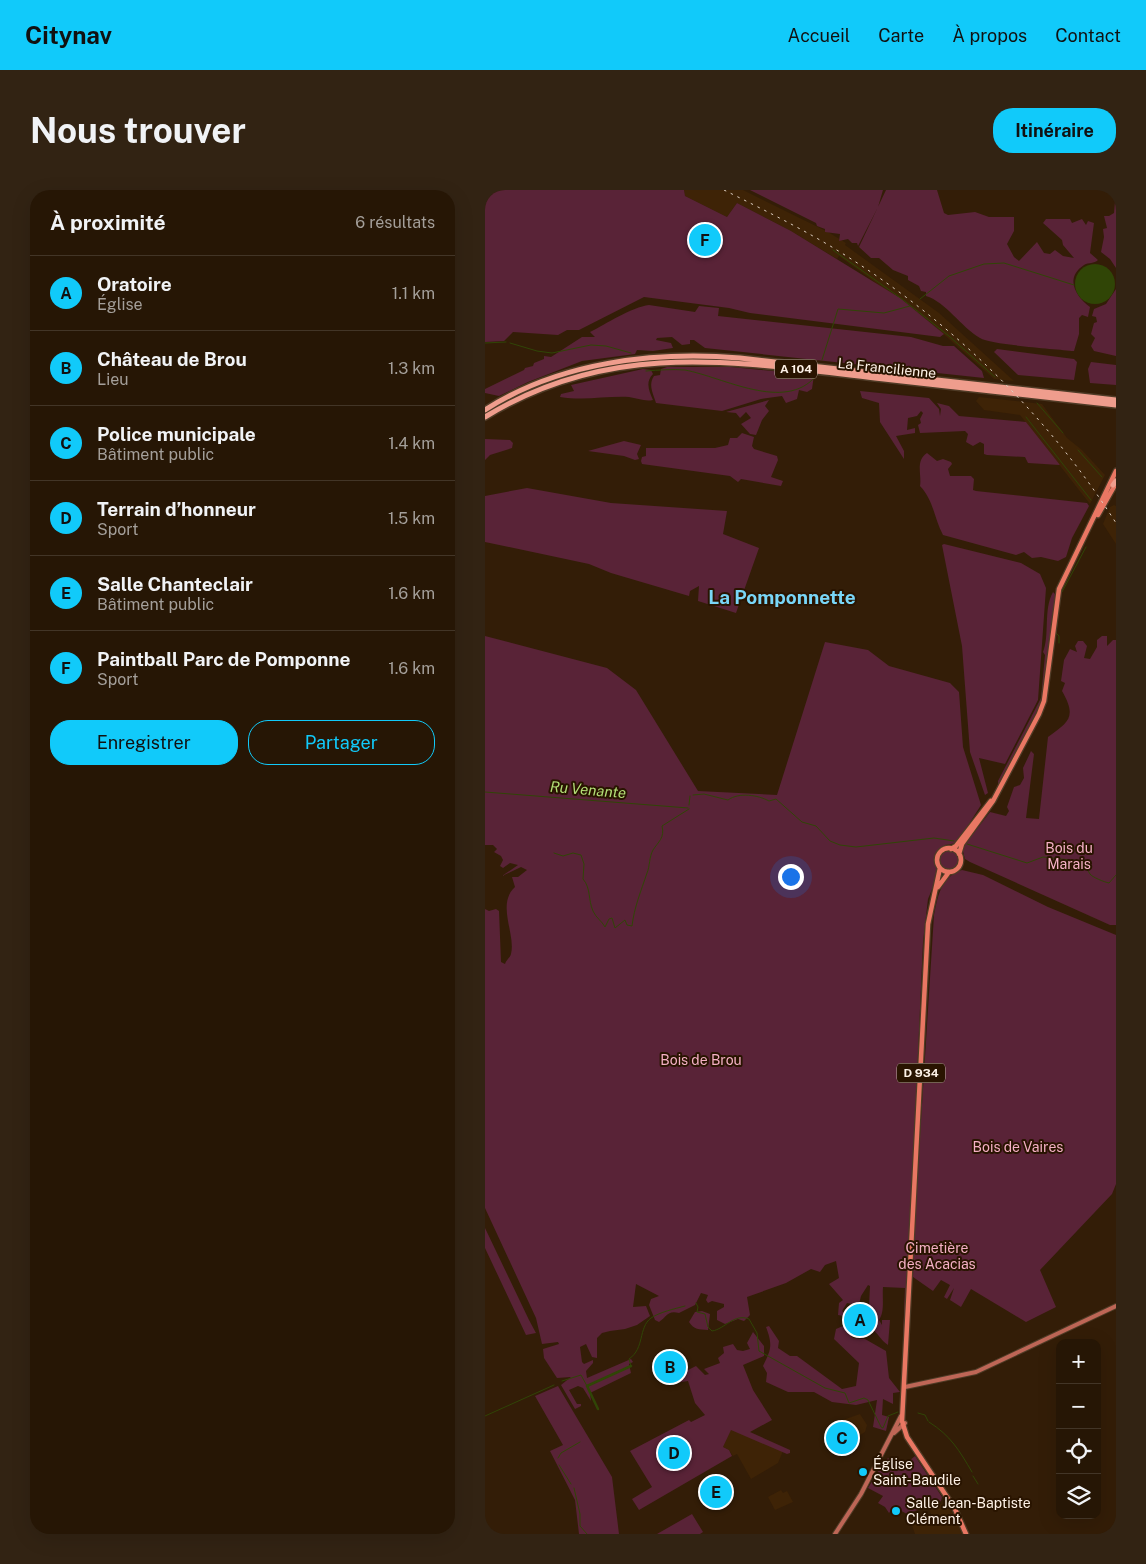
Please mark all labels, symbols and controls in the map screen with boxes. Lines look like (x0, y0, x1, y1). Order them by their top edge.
text: Citynav (25, 21, 112, 49)
text: Accueil (788, 25, 850, 46)
text: Carte (878, 25, 924, 46)
text: À propos (952, 25, 1027, 46)
text: Contact (1055, 25, 1121, 46)
button: Itinéraire (993, 108, 1116, 153)
text: Nous trouver (30, 110, 246, 151)
text: À proximité (50, 210, 166, 235)
text: 6 résultats (355, 213, 435, 232)
pin: F (689, 221, 721, 259)
text: Oratoire (97, 273, 172, 295)
text: A (60, 284, 72, 303)
text: 1.1 km (392, 284, 435, 303)
text: Église (97, 295, 143, 314)
text: Château de Brou (97, 348, 247, 370)
street label: La Francilienne (837, 355, 937, 381)
text: B (61, 359, 71, 378)
text: 1.3 km (388, 359, 435, 378)
road number: A 104 (775, 360, 817, 378)
text: Lieu (97, 370, 129, 389)
text: Police municipale (97, 423, 256, 445)
text: C (60, 434, 72, 453)
text: 1.4 km (388, 434, 435, 453)
text: Bâtiment public (97, 445, 214, 464)
text: Terrain d’honneur (97, 498, 256, 520)
text: D (60, 509, 72, 528)
text: 1.5 km (388, 509, 435, 528)
text: Sport (97, 520, 139, 539)
text: Salle Chanteclair (97, 573, 253, 595)
text: E (61, 584, 71, 603)
text: 1.6 km (388, 584, 435, 603)
district label: La Pomponnette (708, 586, 856, 608)
text: Bâtiment public (97, 595, 214, 614)
text: Paintball Parc de Pomponne (97, 648, 351, 670)
text: F (61, 659, 71, 678)
text: 1.6 km (388, 659, 435, 678)
text: Sport (97, 670, 139, 689)
button: Enregistrer (50, 720, 238, 765)
button: Partager (248, 720, 435, 765)
water label: Ru Venante (549, 778, 627, 801)
park label: Bois du Marais (1045, 840, 1093, 872)
your location (778, 864, 804, 890)
park label: Bois de Brou (660, 1052, 742, 1068)
road number: D 934 (897, 1064, 945, 1082)
park label: Bois de Vaires (973, 1139, 1063, 1155)
park label: Cimetière des Acacias (898, 1240, 976, 1272)
pin: A (844, 1301, 876, 1339)
map controls (1056, 1339, 1101, 1519)
button: + (1056, 1339, 1101, 1384)
pin: B (654, 1348, 686, 1386)
button: − (1056, 1384, 1101, 1429)
pin: C (826, 1419, 858, 1457)
button: locate (1056, 1429, 1101, 1474)
pin: D (658, 1434, 690, 1472)
place label: Église Saint-Baudile (873, 1455, 961, 1488)
marker: Église Saint-Baudile (857, 1466, 869, 1478)
pin: E (700, 1473, 732, 1511)
button: layers (1056, 1474, 1101, 1519)
place label: Salle Jean-Baptiste Clément (906, 1495, 1031, 1527)
marker: Salle Jean-Baptiste Clément (890, 1505, 902, 1517)

